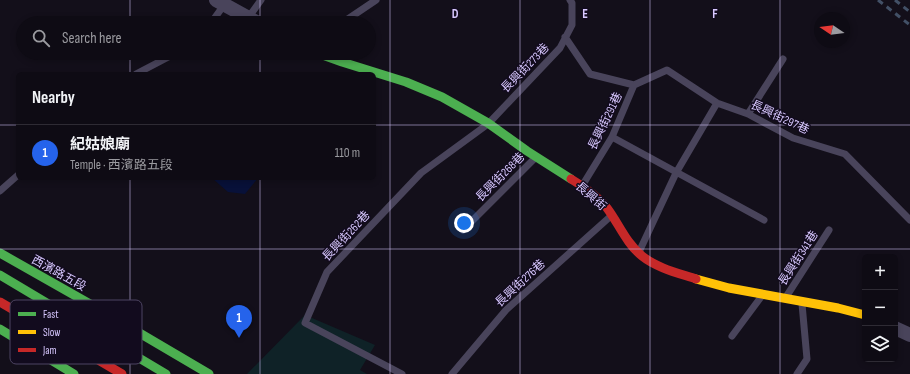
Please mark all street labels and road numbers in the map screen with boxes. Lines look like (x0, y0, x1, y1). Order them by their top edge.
street label: 長興街273巷 (498, 41, 553, 96)
street label: 長興街291巷 (585, 90, 626, 153)
street label: 長興街297巷 (748, 97, 812, 138)
street label: 長興街268巷 (473, 150, 528, 205)
street label: 長興街 (572, 179, 609, 214)
street label: 長興街262巷 (319, 208, 373, 265)
street label: 長興街341巷 (775, 228, 822, 288)
street label: 西濱路五段 (29, 252, 89, 295)
street label: 長興街276巷 (492, 256, 548, 310)

